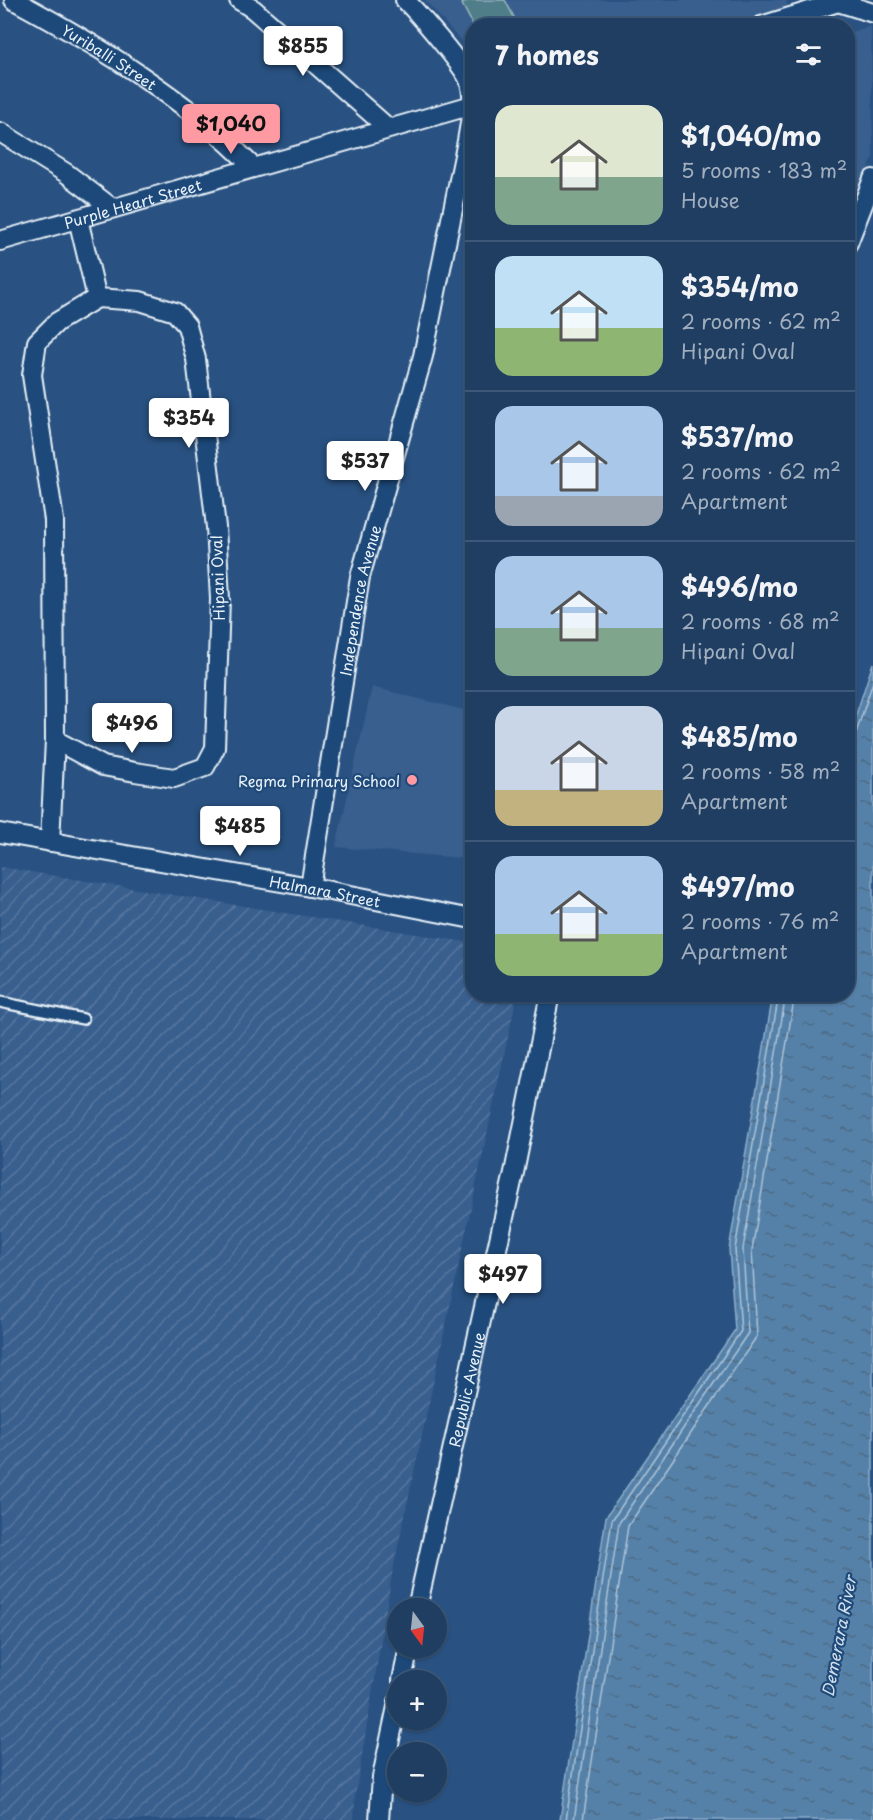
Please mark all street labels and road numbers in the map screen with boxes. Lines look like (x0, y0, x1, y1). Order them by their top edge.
street label: Yuriballi Street (58, 18, 162, 95)
street label: Purple Heart Street (61, 172, 204, 234)
street label: Independence Avenue (333, 522, 386, 677)
street label: Hipani Oval (204, 535, 230, 621)
street label: Halmara Street (268, 869, 383, 912)
street label: Republic Avenue (442, 1330, 490, 1449)

